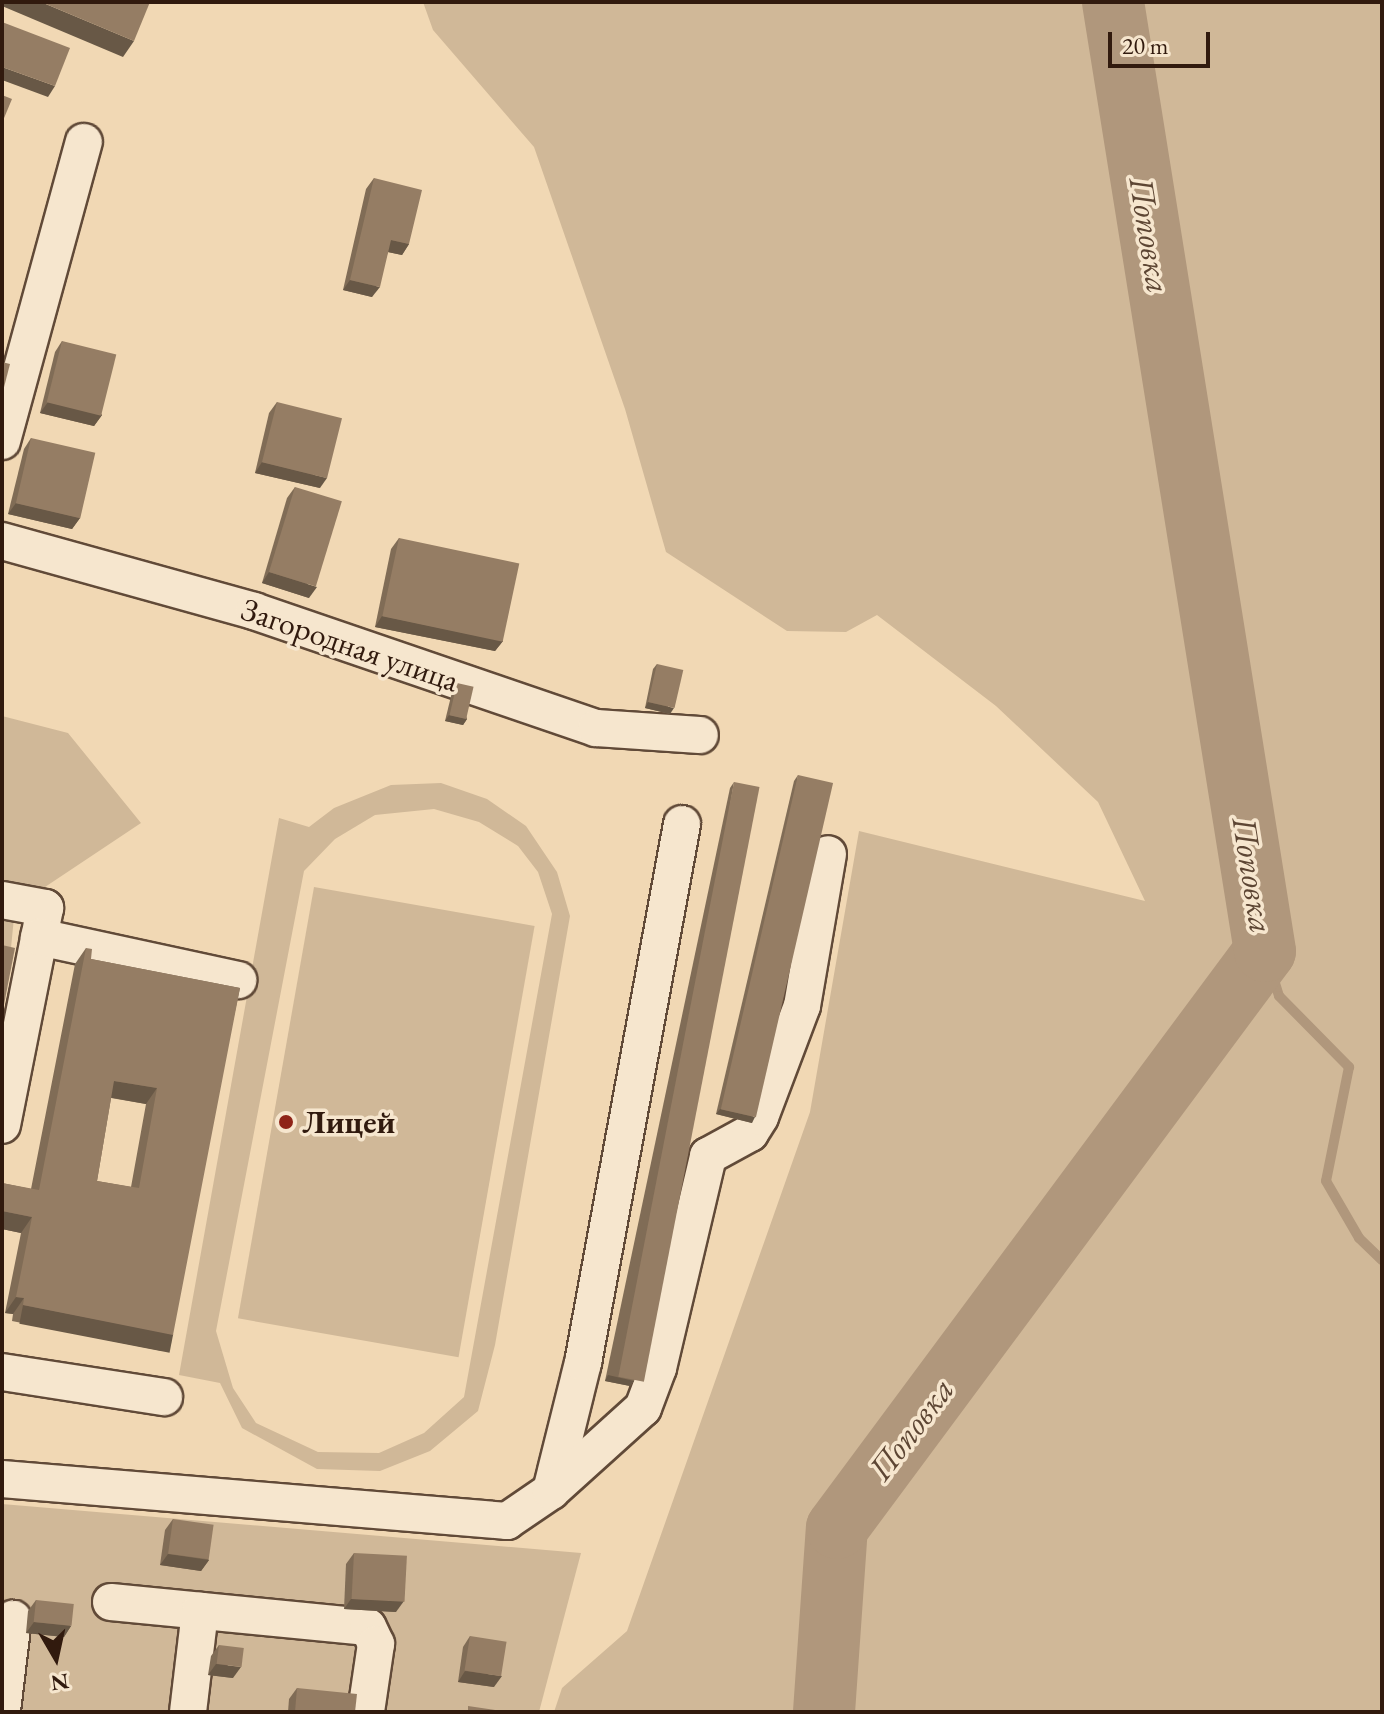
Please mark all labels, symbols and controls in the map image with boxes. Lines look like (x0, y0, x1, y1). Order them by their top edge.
scale bar (1112, 16, 1214, 66)
text: 20 m (1122, 30, 1169, 61)
water label: Поповка (1121, 174, 1179, 296)
street label: Загородная улица (236, 590, 464, 700)
water label: Поповка (1224, 814, 1282, 936)
place label: Лицей (302, 1103, 395, 1141)
marker: Лицей (277, 1113, 295, 1131)
water label: Поповка (860, 1370, 962, 1488)
north arrow (16, 1618, 96, 1698)
text: N (49, 1666, 71, 1698)

